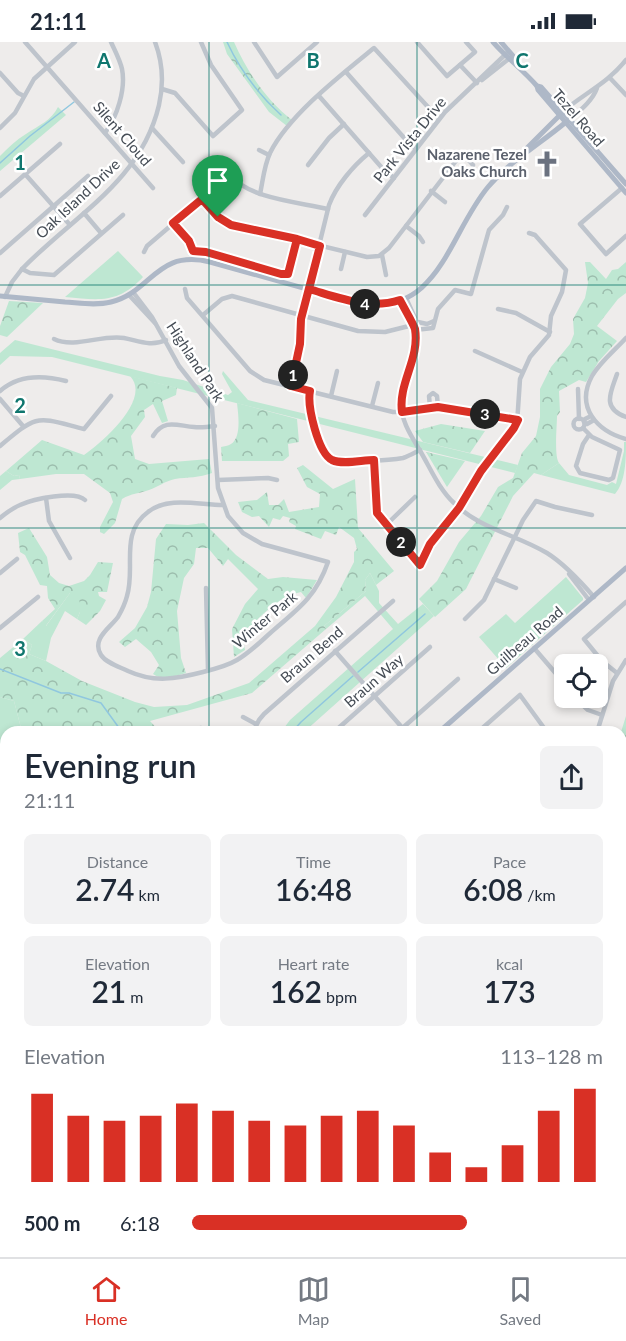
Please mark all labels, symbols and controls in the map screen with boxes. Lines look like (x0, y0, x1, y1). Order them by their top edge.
text: 21:11 (30, 8, 87, 35)
text: A (96, 48, 111, 72)
text: B (306, 48, 320, 72)
text: C (515, 48, 529, 72)
street label: Tezel Road (549, 85, 609, 150)
street label: Park Vista Drive (369, 93, 449, 186)
street label: Silent Cloud (90, 97, 156, 169)
place label: Nazarene Tezel Oaks Church (427, 145, 527, 180)
church icon: Nazarene Tezel Oaks Church (532, 149, 562, 179)
text: 1 (14, 150, 26, 174)
street label: Oak Island Drive (31, 155, 123, 242)
pin (192, 155, 243, 217)
icon: arrive (201, 164, 234, 197)
pin: 4 (350, 289, 380, 319)
text: 4 (360, 294, 370, 313)
street label: Highland Park (163, 318, 229, 405)
pin: 1 (278, 360, 308, 390)
text: 1 (288, 365, 298, 384)
text: 2 (14, 393, 26, 417)
pin: 3 (470, 399, 500, 429)
text: 3 (480, 404, 490, 423)
pin: 2 (386, 527, 416, 557)
text: 2 (396, 532, 406, 551)
street label: Winter Park (228, 587, 301, 651)
street label: Guilbeau Road (482, 602, 566, 678)
street label: Braun Bend (276, 622, 346, 686)
text: 3 (14, 636, 26, 660)
street label: Braun Way (340, 650, 407, 711)
map controls (554, 654, 608, 708)
button: locate (554, 654, 608, 708)
text: Evening run (24, 745, 197, 785)
button: share (540, 746, 603, 809)
text: 21:11 (24, 788, 75, 812)
text: Distance (87, 852, 148, 871)
text: Time (296, 852, 331, 871)
text: Pace (493, 852, 526, 871)
text: 2.74 (75, 871, 134, 907)
text: 16:48 (275, 871, 352, 907)
text: 6:08 (463, 871, 523, 907)
text: km (134, 885, 160, 904)
text: /km (523, 885, 556, 904)
text: Elevation (85, 954, 150, 973)
text: Heart rate (278, 954, 349, 973)
text: kcal (496, 954, 523, 973)
text: 21 (91, 973, 126, 1009)
text: 162 (270, 973, 322, 1009)
text: 173 (483, 973, 536, 1009)
text: m (126, 987, 144, 1006)
text: bpm (322, 987, 357, 1006)
text: Elevation (24, 1044, 105, 1068)
text: 113–128 m (500, 1044, 603, 1068)
text: 500 m (24, 1211, 80, 1235)
text: 6:18 (120, 1211, 160, 1235)
tab: Home (85, 1273, 127, 1328)
tab: Map (297, 1273, 330, 1328)
tab: Saved (499, 1273, 541, 1328)

